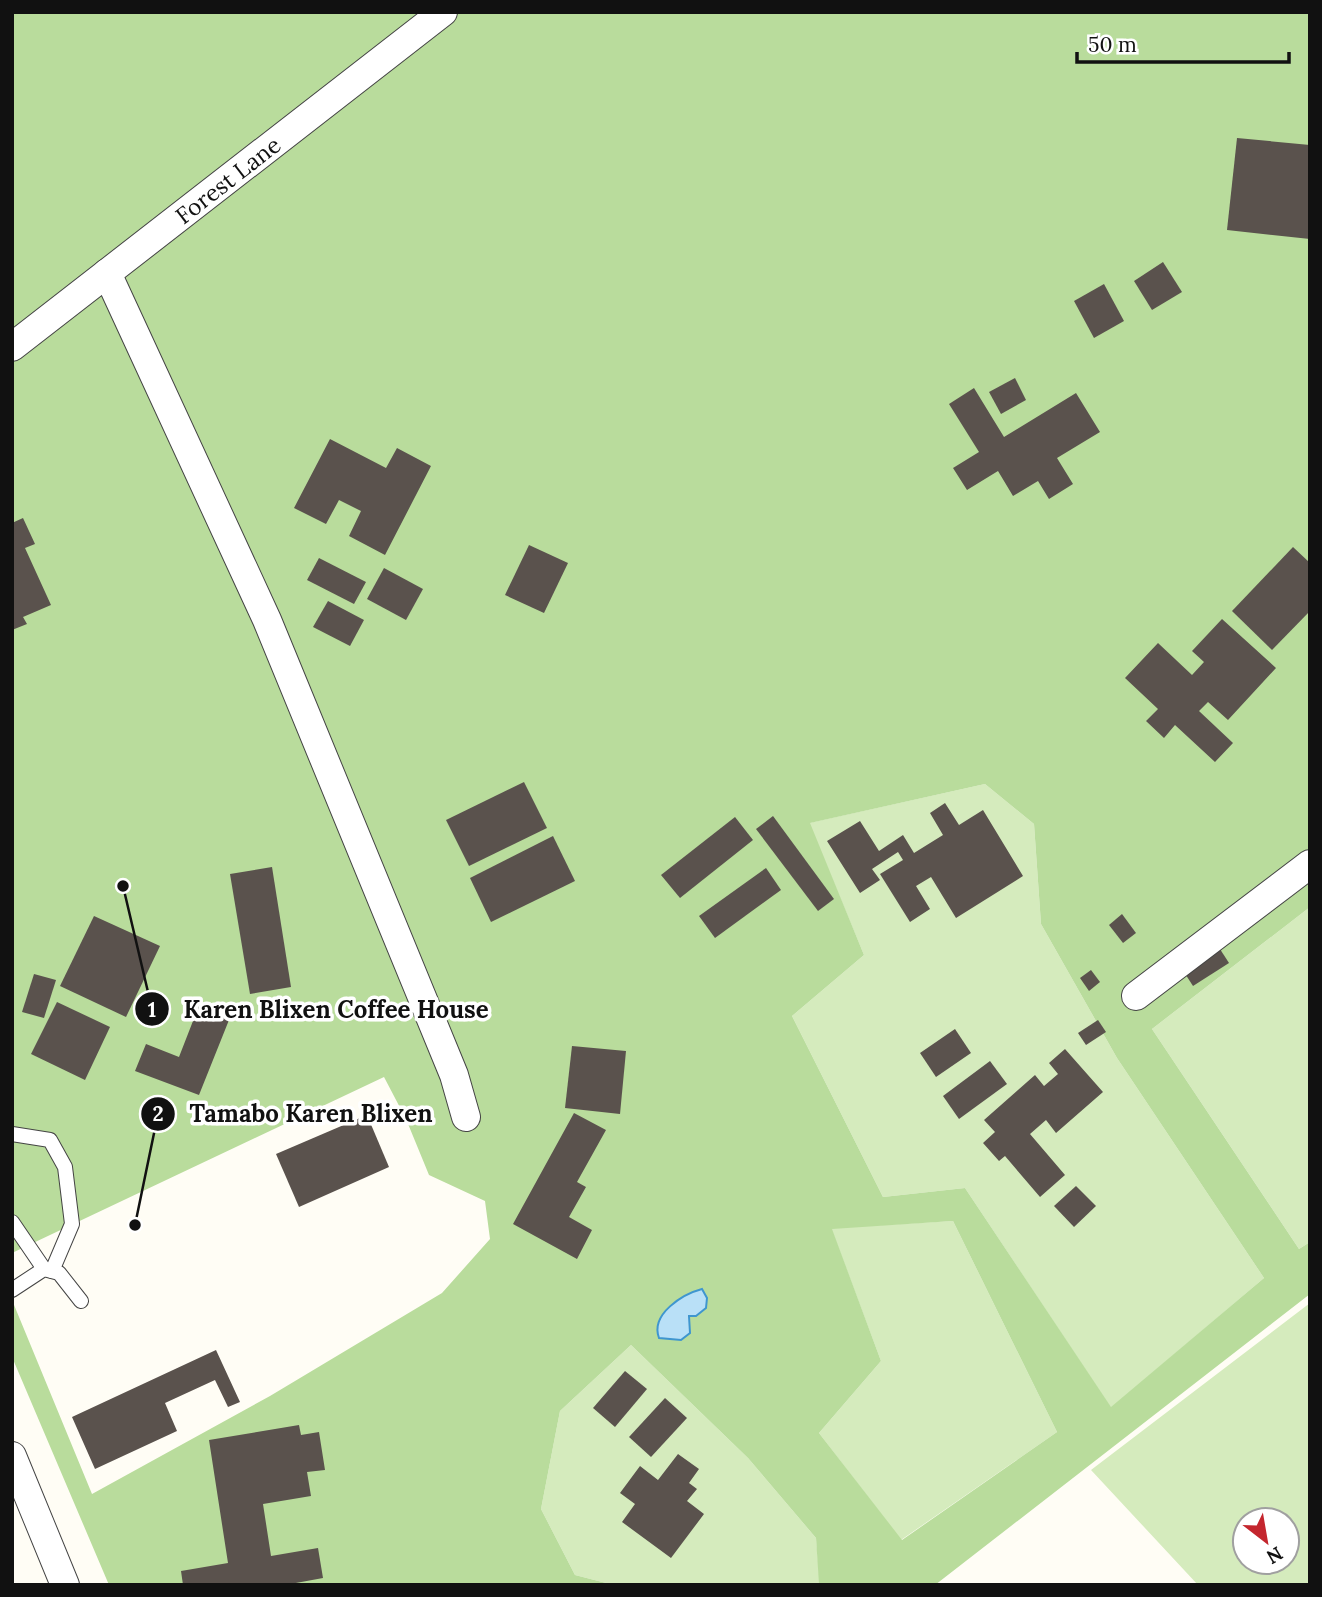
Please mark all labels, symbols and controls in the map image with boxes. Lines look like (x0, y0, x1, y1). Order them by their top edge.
scale bar (1077, 21, 1289, 65)
text: 50 m (1088, 31, 1137, 58)
street label: Forest Lane (169, 129, 286, 230)
callout: Karen Blixen Coffee House (134, 987, 502, 1032)
text: Karen Blixen Coffee House (183, 994, 489, 1025)
text: 1 (148, 996, 156, 1023)
callout: Tamabo Karen Blixen (140, 1092, 446, 1137)
text: Tamabo Karen Blixen (189, 1098, 433, 1129)
text: 2 (152, 1100, 164, 1127)
north arrow (1231, 1506, 1301, 1576)
text: N (1262, 1542, 1287, 1570)

